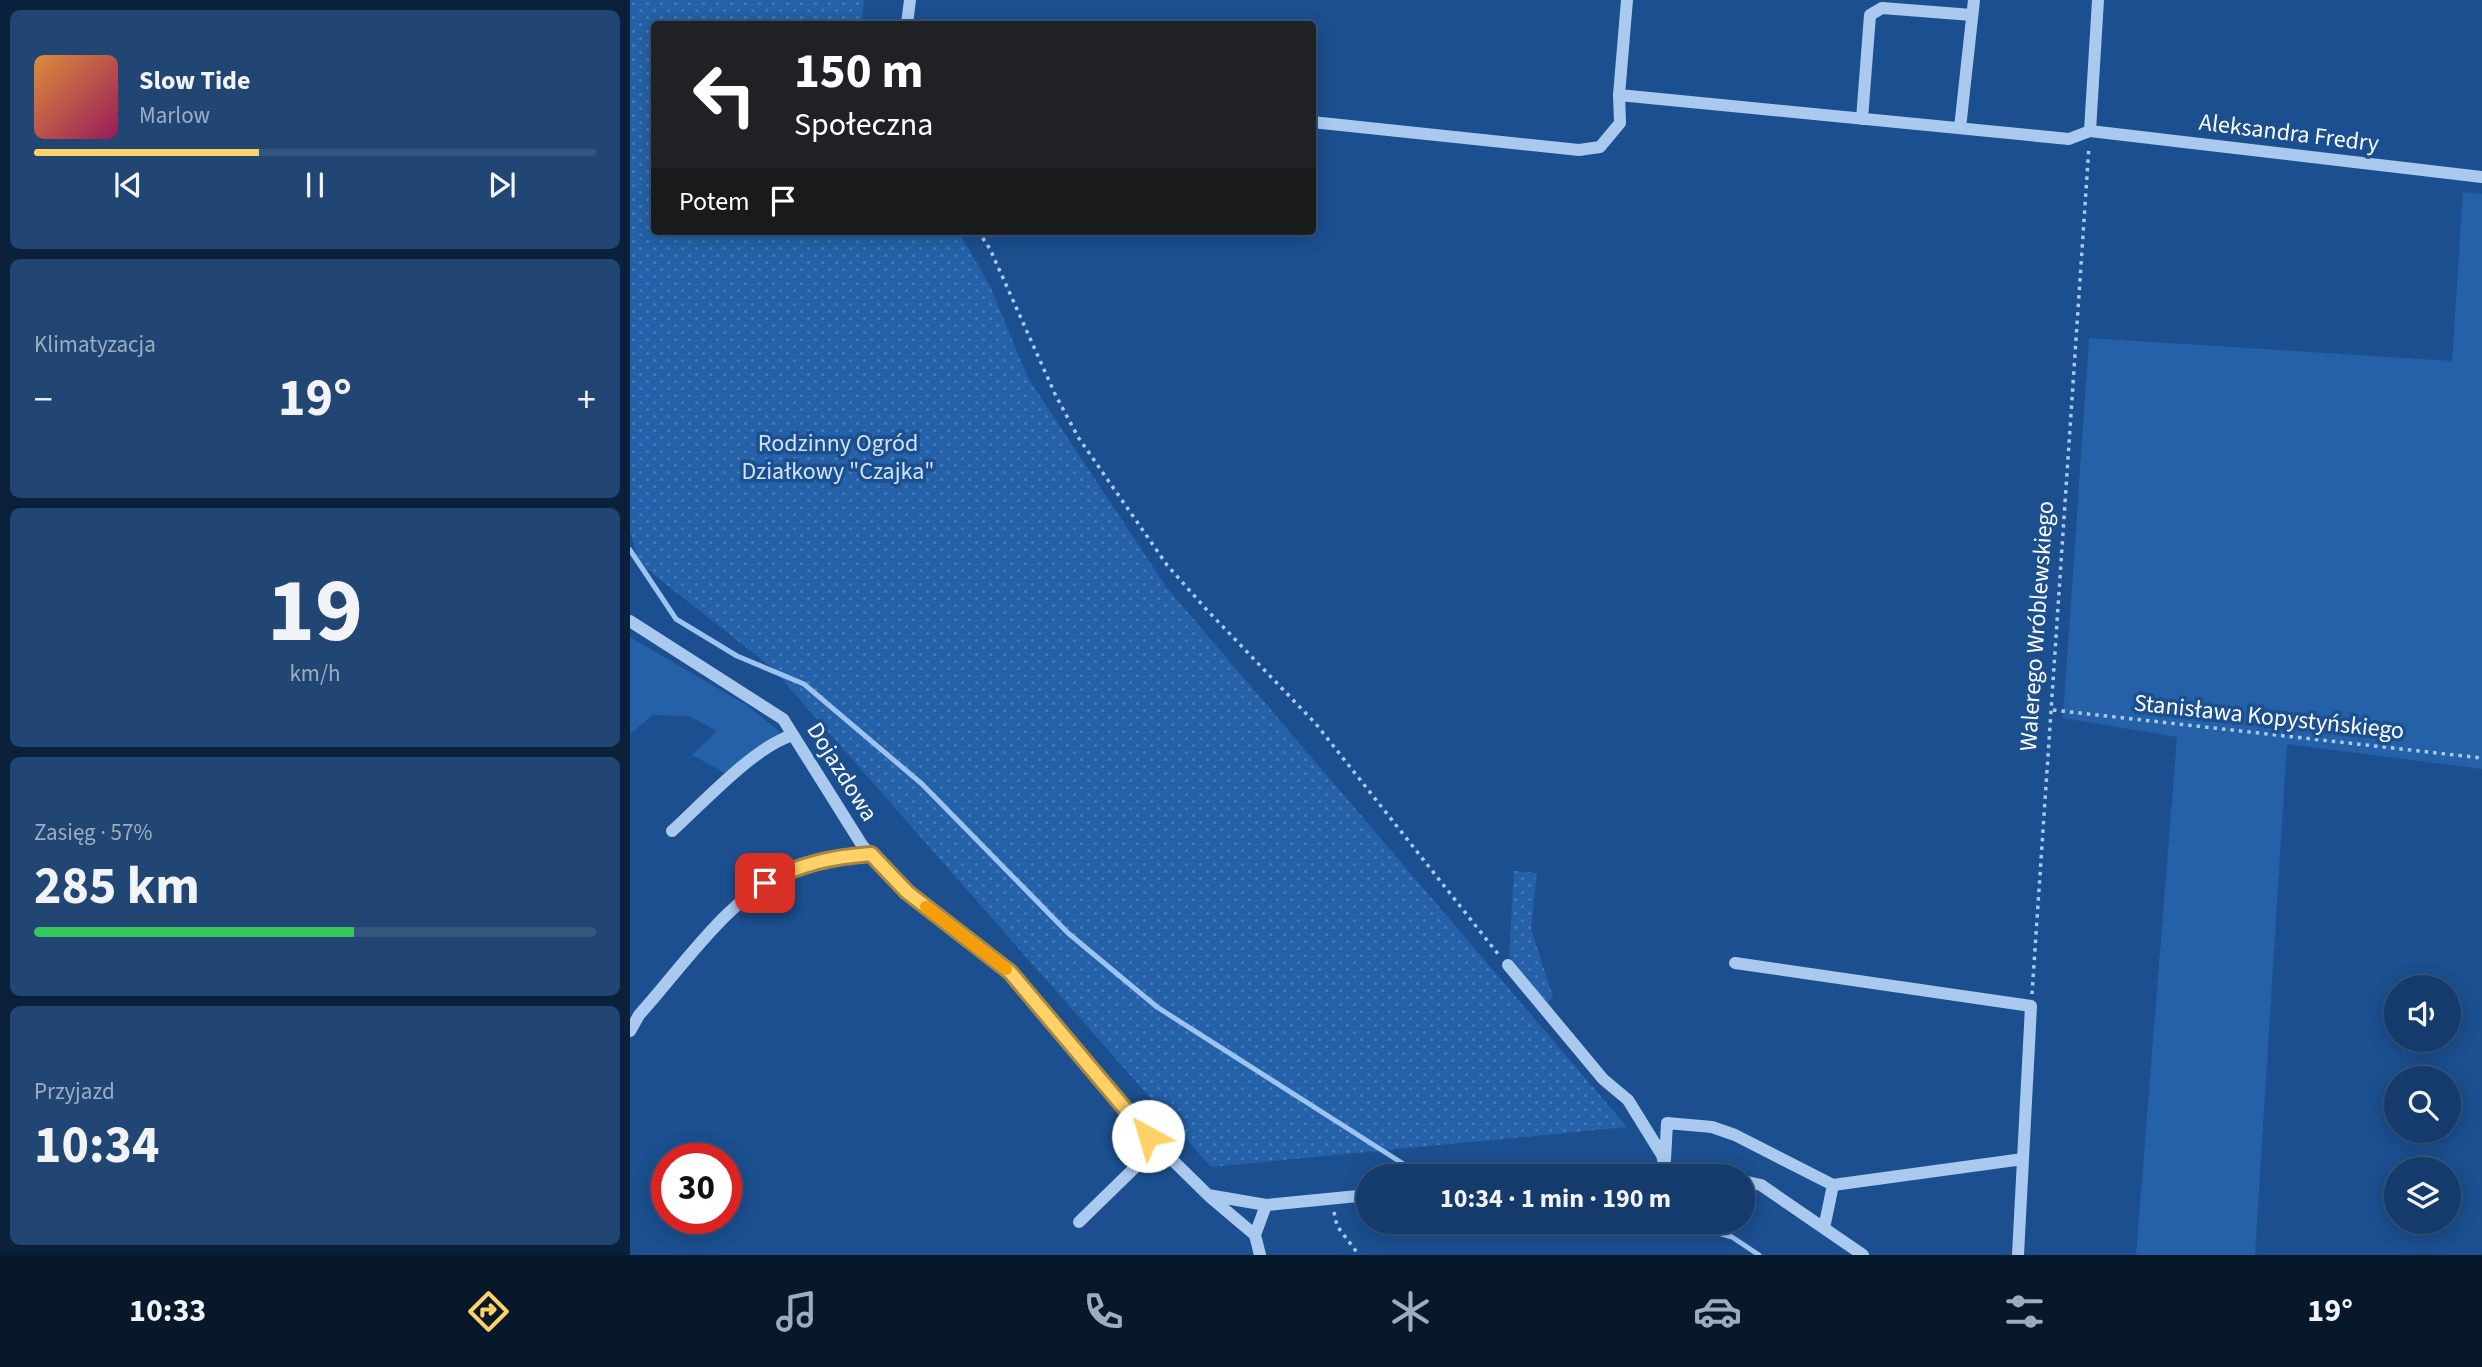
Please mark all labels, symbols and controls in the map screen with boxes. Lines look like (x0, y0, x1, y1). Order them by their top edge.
text: 150 m (794, 37, 923, 107)
icon: left (679, 49, 770, 140)
text: Slow Tide (139, 62, 250, 99)
text: Marlow (139, 99, 210, 132)
text: Społeczna (794, 102, 933, 148)
street label: Aleksandra Fredry (2197, 105, 2381, 161)
icon: previous (109, 166, 147, 204)
icon: pause (296, 166, 334, 204)
icon: next (483, 166, 521, 204)
icon: arrive (764, 182, 802, 220)
text: Potem (679, 183, 750, 220)
text: Klimatyzacja (34, 328, 156, 361)
text: 19° (278, 362, 352, 436)
text: − (34, 373, 53, 427)
text: + (577, 373, 596, 427)
park label: Rodzinny Ogród Działkowy "Czajka" (741, 426, 935, 489)
street label: Walerego Wróblewskiego (2011, 500, 2063, 752)
text: 19 (267, 547, 363, 676)
text: km/h (289, 657, 341, 690)
street label: Stanisława Kopystyńskiego (2132, 685, 2406, 749)
street label: Dojazdowa (798, 716, 886, 828)
text: Zasięg · 57% (34, 816, 152, 849)
text: 285 km (34, 850, 200, 924)
pin (735, 853, 795, 913)
icon: arrive (746, 864, 784, 902)
map controls (2384, 975, 2461, 1234)
button: sound (2384, 975, 2461, 1052)
button: search (2384, 1066, 2461, 1143)
text: Przyjazd (34, 1075, 115, 1108)
position arrow (1111, 1099, 1185, 1173)
text: 10:34 (34, 1109, 159, 1183)
speed limit sign: 30 (651, 1143, 742, 1234)
button: layers (2384, 1157, 2461, 1234)
text: 10:34 · 1 min · 190 m (1440, 1180, 1671, 1217)
icon: directions (464, 1287, 513, 1336)
icon: music (772, 1287, 821, 1336)
icon: phone (1079, 1287, 1128, 1336)
icon: climate (1386, 1287, 1435, 1336)
icon: car (1693, 1287, 1742, 1336)
icon: filters (2000, 1287, 2049, 1336)
text: 10:33 (129, 1288, 206, 1334)
text: 19° (2307, 1288, 2353, 1334)

